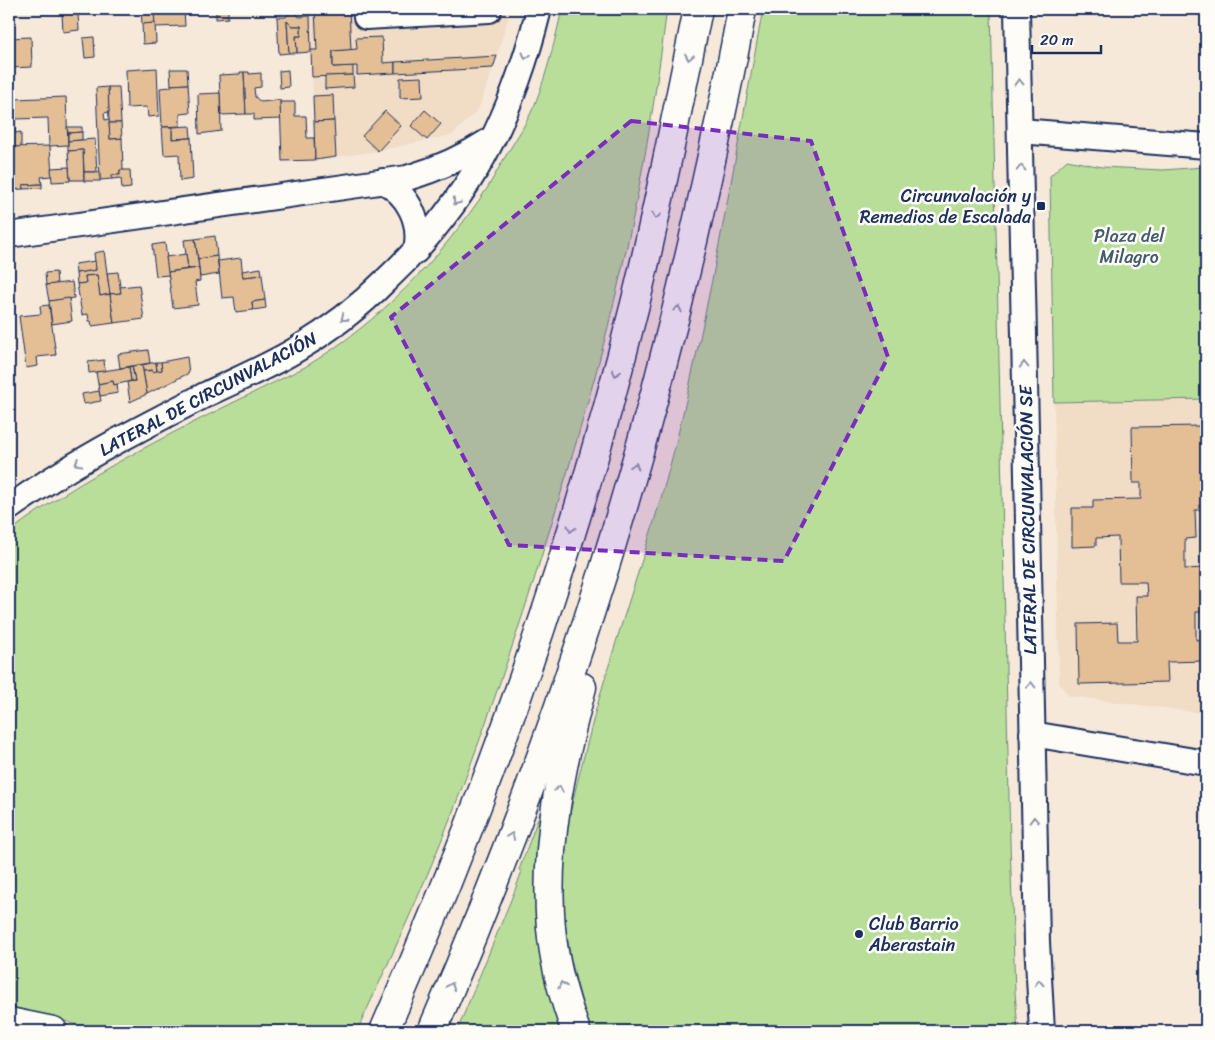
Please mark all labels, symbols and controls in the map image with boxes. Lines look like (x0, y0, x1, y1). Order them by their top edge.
scale bar (1032, 22, 1101, 54)
text: 20 m (1040, 27, 1074, 53)
one-way arrow (522, 51, 532, 59)
one-way arrow (684, 52, 695, 61)
one-way arrow (1014, 78, 1024, 86)
one-way arrow (1015, 163, 1026, 171)
place label: Circunvalación y Remedios de Escalada (860, 180, 1032, 233)
one-way arrow (453, 196, 462, 206)
marker: Circunvalación y Remedios de Escalada (1035, 200, 1047, 212)
one-way arrow (651, 211, 662, 220)
park label: Plaza del Milagro (1094, 220, 1165, 273)
one-way arrow (672, 305, 683, 314)
one-way arrow (340, 313, 349, 322)
street label: LATERAL DE CIRCUNVALACIÓN (93, 323, 323, 465)
one-way arrow (1019, 361, 1030, 369)
one-way arrow (612, 369, 622, 377)
street label: LATERAL DE CIRCUNVALACIÓN SE (1010, 384, 1046, 655)
one-way arrow (75, 456, 84, 466)
one-way arrow (630, 462, 640, 471)
one-way arrow (567, 525, 577, 533)
one-way arrow (1026, 681, 1036, 688)
one-way arrow (553, 785, 563, 793)
one-way arrow (1029, 816, 1040, 824)
one-way arrow (505, 832, 515, 840)
place label: Club Barrio Aberastain (868, 908, 959, 961)
marker: Club Barrio Aberastain (853, 928, 865, 940)
one-way arrow (1034, 978, 1044, 986)
one-way arrow (557, 980, 568, 989)
one-way arrow (444, 982, 455, 991)

